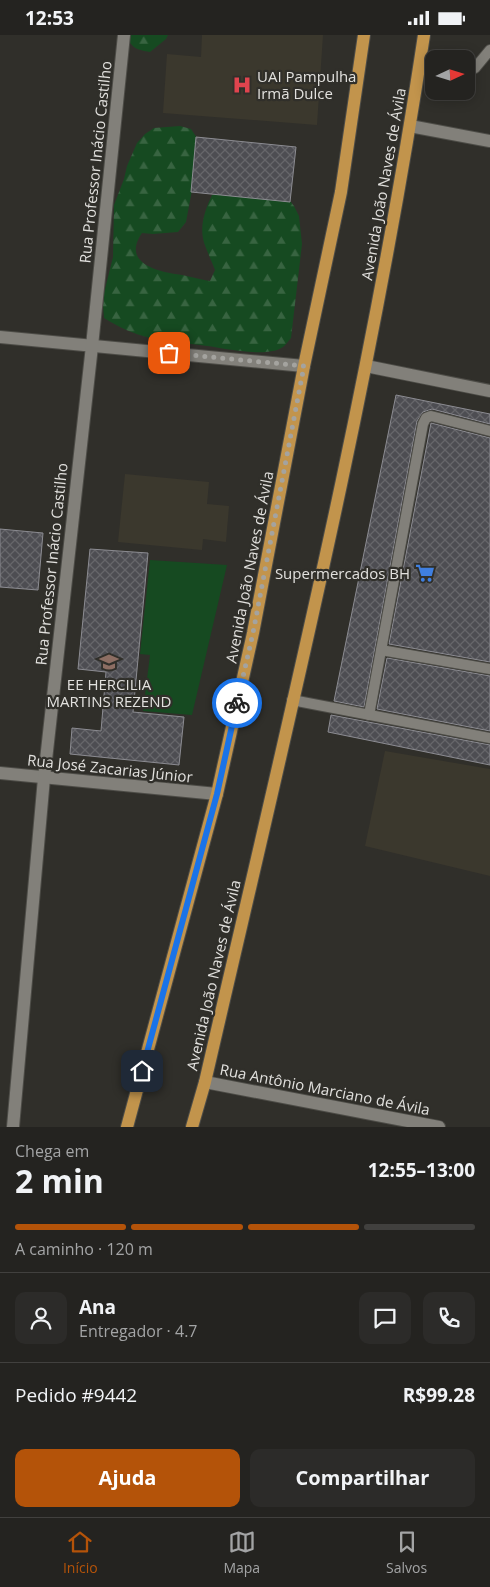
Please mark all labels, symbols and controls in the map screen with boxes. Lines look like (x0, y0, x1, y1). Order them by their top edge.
text: 12:53 (25, 5, 74, 31)
north arrow (425, 50, 475, 100)
map controls (425, 50, 475, 100)
street label: Rua Professor Inácio Castilho (74, 60, 116, 264)
place label: UAI Pampulha Irmã Dulce (257, 66, 356, 103)
hospital icon: UAI Pampulha Irmã Dulce (231, 74, 253, 96)
street label: Avenida João Naves de Ávila (356, 86, 410, 282)
pin (148, 332, 190, 374)
icon: bag (155, 339, 183, 367)
street label: Rua Professor Inácio Castilho (30, 462, 72, 666)
street label: Avenida João Naves de Ávila (221, 469, 277, 665)
supermarket icon: Supermercados BH (414, 562, 436, 584)
place label: Supermercados BH (275, 563, 410, 583)
school or university icon: EE HERCILIA MARTINS REZEND (98, 651, 120, 673)
place label: EE HERCILIA MARTINS REZEND (47, 674, 171, 711)
courier (212, 678, 262, 728)
icon: bike (223, 689, 251, 717)
street label: Rua José Zacarias Júnior (26, 749, 194, 787)
street label: Avenida João Naves de Ávila (181, 878, 245, 1072)
pin (121, 1050, 163, 1092)
icon: home (128, 1057, 156, 1085)
street label: Rua Antônio Marciano de Ávila (218, 1059, 432, 1119)
text: Chega em (15, 1140, 89, 1162)
text: 12:55–13:00 (368, 1157, 475, 1183)
text: 2 min (15, 1159, 104, 1202)
text: A caminho · 120 m (15, 1238, 153, 1260)
button: person (15, 1292, 67, 1344)
button: chat (359, 1292, 411, 1344)
button: phone (423, 1292, 475, 1344)
text: Ana (79, 1294, 116, 1320)
text: Entregador · 4.7 (79, 1320, 197, 1342)
text: Pedido #9442 (15, 1382, 137, 1408)
text: R$99.28 (403, 1382, 475, 1408)
button: Ajuda (15, 1449, 240, 1507)
button: Compartilhar (250, 1449, 475, 1507)
tab: Início (63, 1528, 98, 1577)
tab: Mapa (223, 1528, 260, 1577)
tab: Salvos (386, 1528, 427, 1577)

